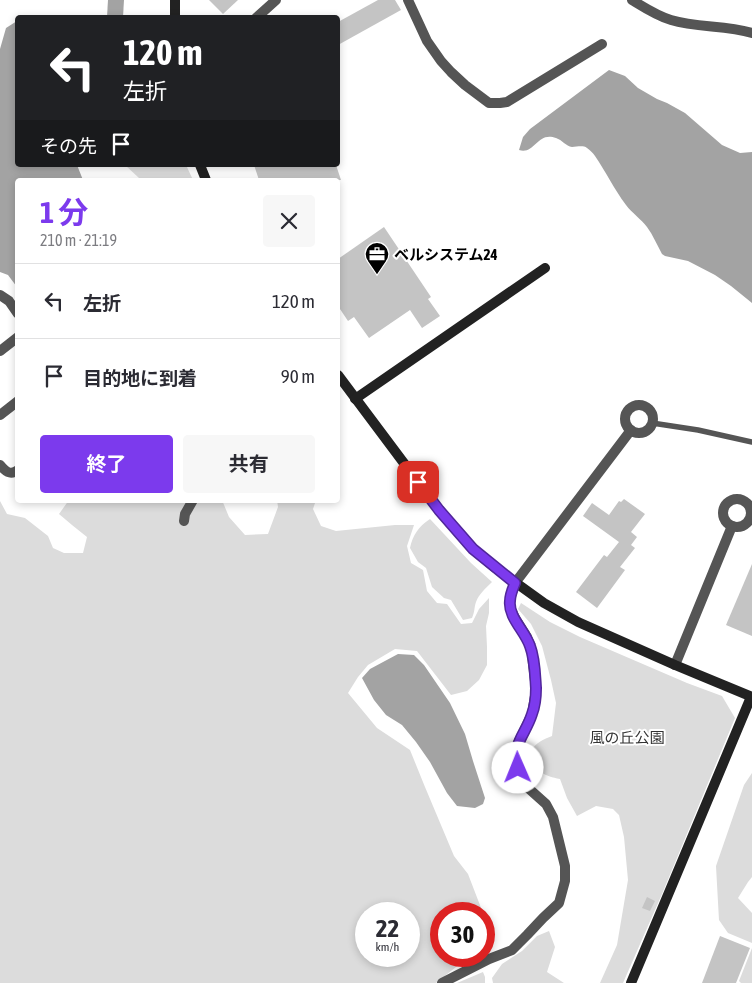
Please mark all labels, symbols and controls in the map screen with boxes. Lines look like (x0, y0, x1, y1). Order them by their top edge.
text: 120 m (123, 32, 202, 72)
icon: left (40, 35, 105, 100)
text: 左折 (123, 78, 167, 104)
icon: arrive (107, 130, 135, 158)
text: その先 (40, 135, 97, 157)
text: 1 分 (40, 195, 88, 229)
button: close (263, 195, 315, 247)
text: 210 m · 21:19 (40, 231, 117, 249)
office icon: ベルシステム24 (364, 241, 390, 275)
place label: ベルシステム24 (394, 246, 498, 263)
icon: left (40, 287, 68, 315)
text: 120 m (272, 290, 315, 312)
text: 左折 (83, 292, 121, 314)
icon: arrive (40, 362, 68, 390)
text: 90 m (281, 365, 315, 387)
text: 目的地に到着 (83, 367, 197, 389)
button: 終了 (40, 435, 173, 493)
button: 共有 (183, 435, 315, 493)
pin (397, 461, 439, 503)
icon: arrive (404, 468, 432, 496)
park label: 風の丘公園 (589, 729, 665, 746)
position arrow (491, 741, 543, 793)
speed limit sign: 30 (430, 902, 495, 967)
text: 22 (376, 914, 399, 942)
text: km/h (376, 940, 399, 954)

